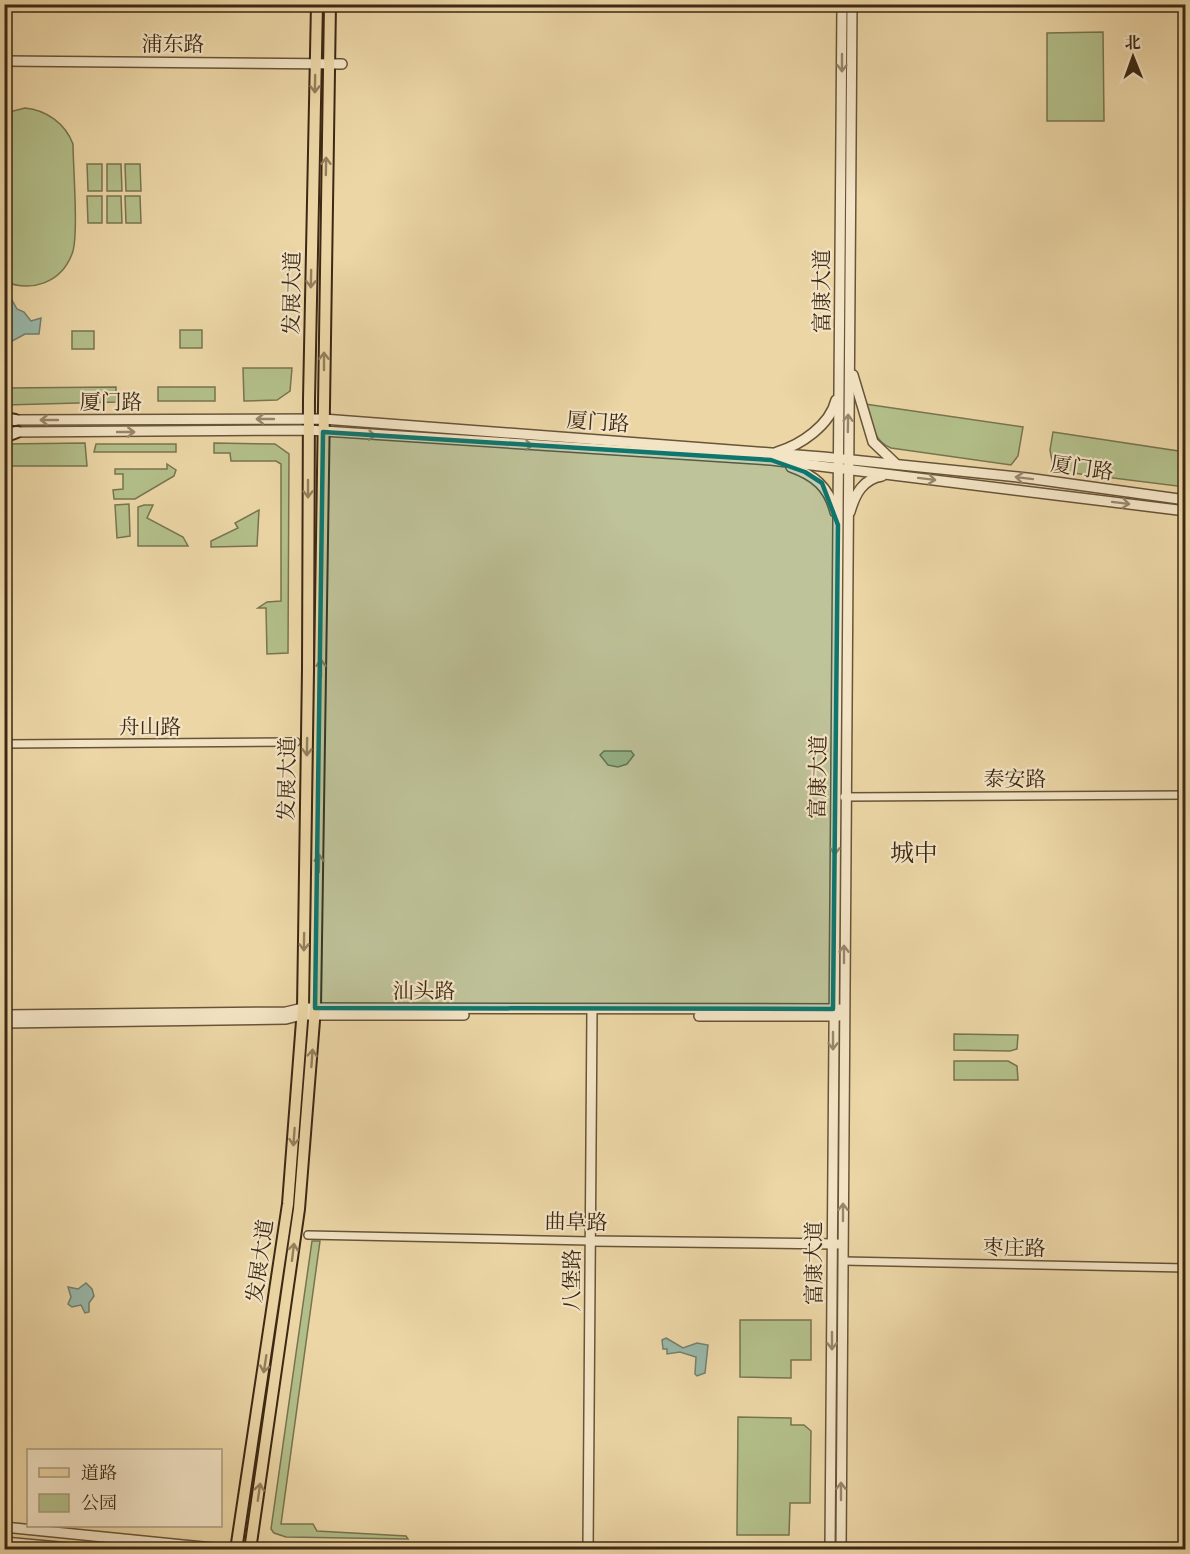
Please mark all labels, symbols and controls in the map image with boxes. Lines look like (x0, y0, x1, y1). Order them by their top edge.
north arrow (1103, 27, 1163, 87)
street label: 浦东路 (142, 32, 205, 59)
text: 北 (1125, 34, 1141, 54)
one-way arrow (836, 52, 848, 72)
one-way arrow (310, 73, 321, 93)
one-way arrow (321, 156, 332, 176)
street label: 富康大道 (810, 249, 837, 333)
street label: 发展大道 (279, 251, 308, 335)
one-way arrow (306, 268, 317, 288)
one-way arrow (318, 351, 330, 371)
street label: 厦门路 (80, 390, 143, 417)
street label: 厦门路 (566, 408, 630, 439)
one-way arrow (255, 413, 275, 425)
one-way arrow (39, 414, 59, 426)
one-way arrow (842, 414, 854, 434)
one-way arrow (115, 426, 135, 438)
one-way arrow (356, 429, 376, 440)
one-way arrow (514, 439, 533, 450)
street label: 厦门路 (1049, 452, 1115, 487)
one-way arrow (1014, 472, 1034, 483)
one-way arrow (917, 473, 937, 484)
one-way arrow (302, 478, 314, 498)
one-way arrow (1110, 498, 1130, 509)
one-way arrow (315, 658, 327, 678)
street label: 舟山路 (119, 715, 182, 742)
street label: 富康大道 (805, 735, 834, 819)
one-way arrow (301, 736, 313, 756)
street label: 发展大道 (274, 737, 303, 821)
street label: 泰安路 (984, 767, 1047, 794)
one-way arrow (829, 835, 841, 855)
district label: 城中 (890, 839, 938, 870)
one-way arrow (313, 853, 325, 873)
one-way arrow (298, 931, 310, 951)
one-way arrow (838, 945, 850, 965)
street label: 汕头路 (393, 979, 456, 1006)
one-way arrow (827, 1030, 839, 1050)
one-way arrow (306, 1048, 317, 1068)
one-way arrow (288, 1126, 299, 1146)
one-way arrow (837, 1203, 849, 1223)
street label: 曲阜路 (544, 1209, 608, 1238)
street label: 发展大道 (242, 1218, 281, 1305)
street label: 富康大道 (802, 1221, 829, 1305)
street label: 枣庄路 (982, 1235, 1046, 1264)
one-way arrow (288, 1242, 299, 1262)
street label: 八堡路 (560, 1249, 587, 1312)
one-way arrow (826, 1330, 838, 1350)
one-way arrow (260, 1354, 271, 1374)
legend (27, 1449, 222, 1527)
text: 道路 (81, 1463, 117, 1486)
one-way arrow (254, 1482, 265, 1502)
one-way arrow (835, 1482, 847, 1502)
text: 公园 (81, 1493, 117, 1516)

